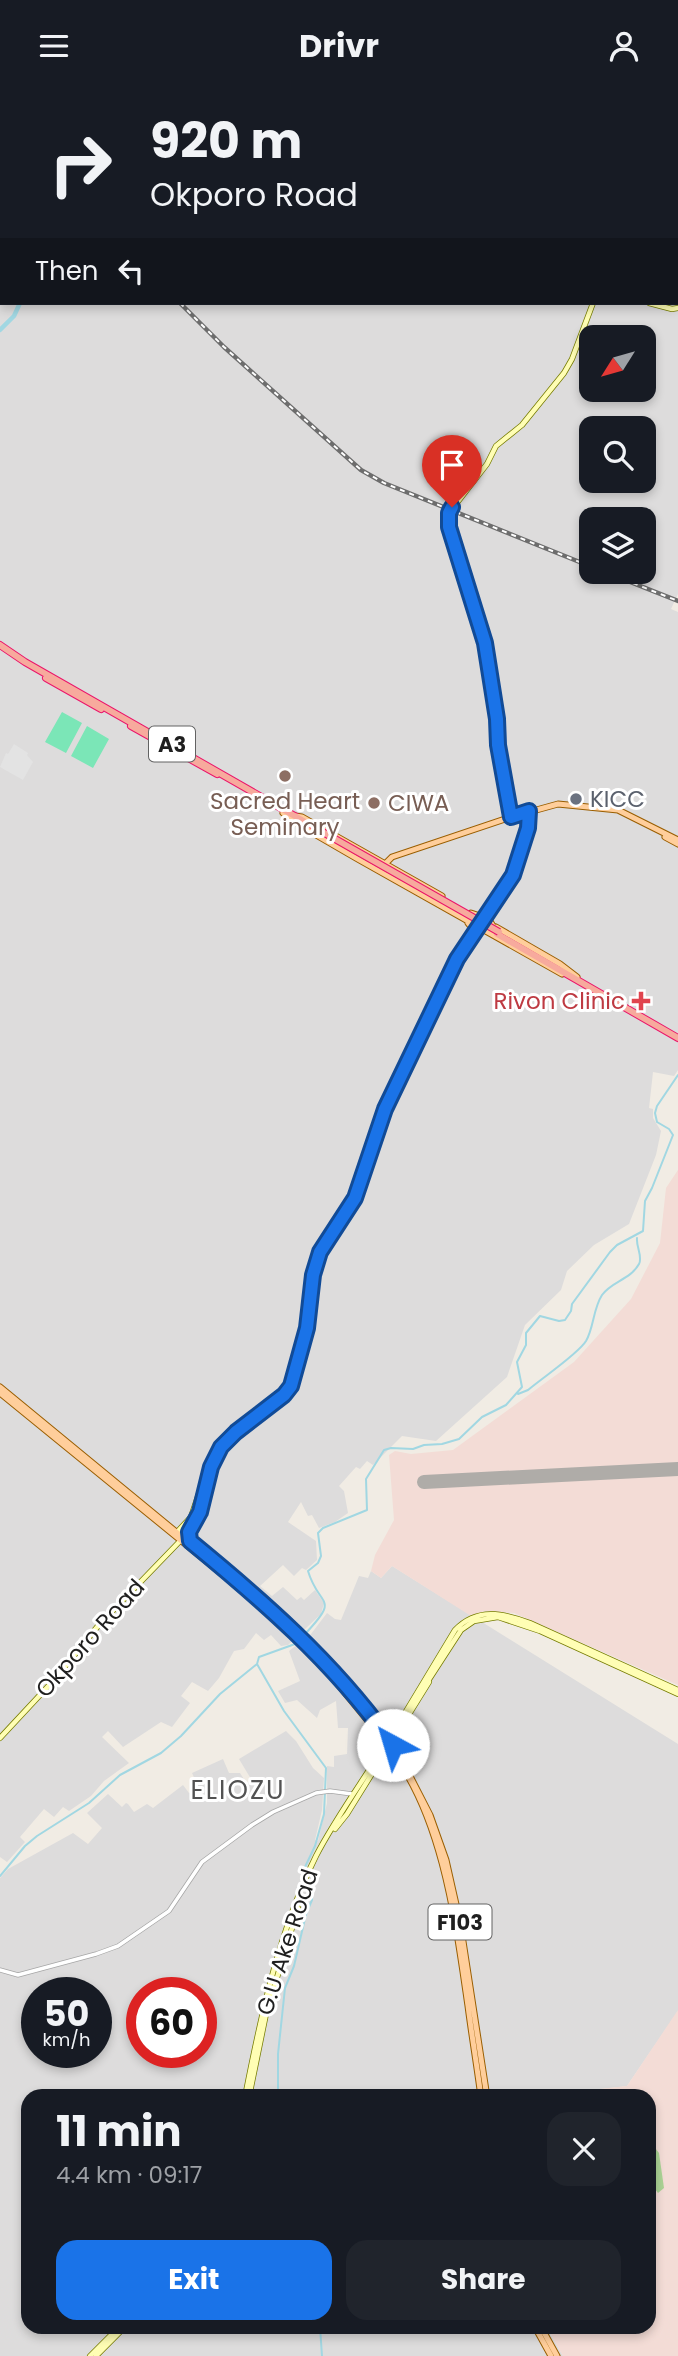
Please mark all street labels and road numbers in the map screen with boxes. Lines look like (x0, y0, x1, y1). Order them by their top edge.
road number: A3 (149, 727, 195, 761)
street label: Okporo Road (28, 1572, 152, 1704)
street label: G.U Ake Road (248, 1865, 326, 2019)
road number: F103 (428, 1905, 491, 1939)

